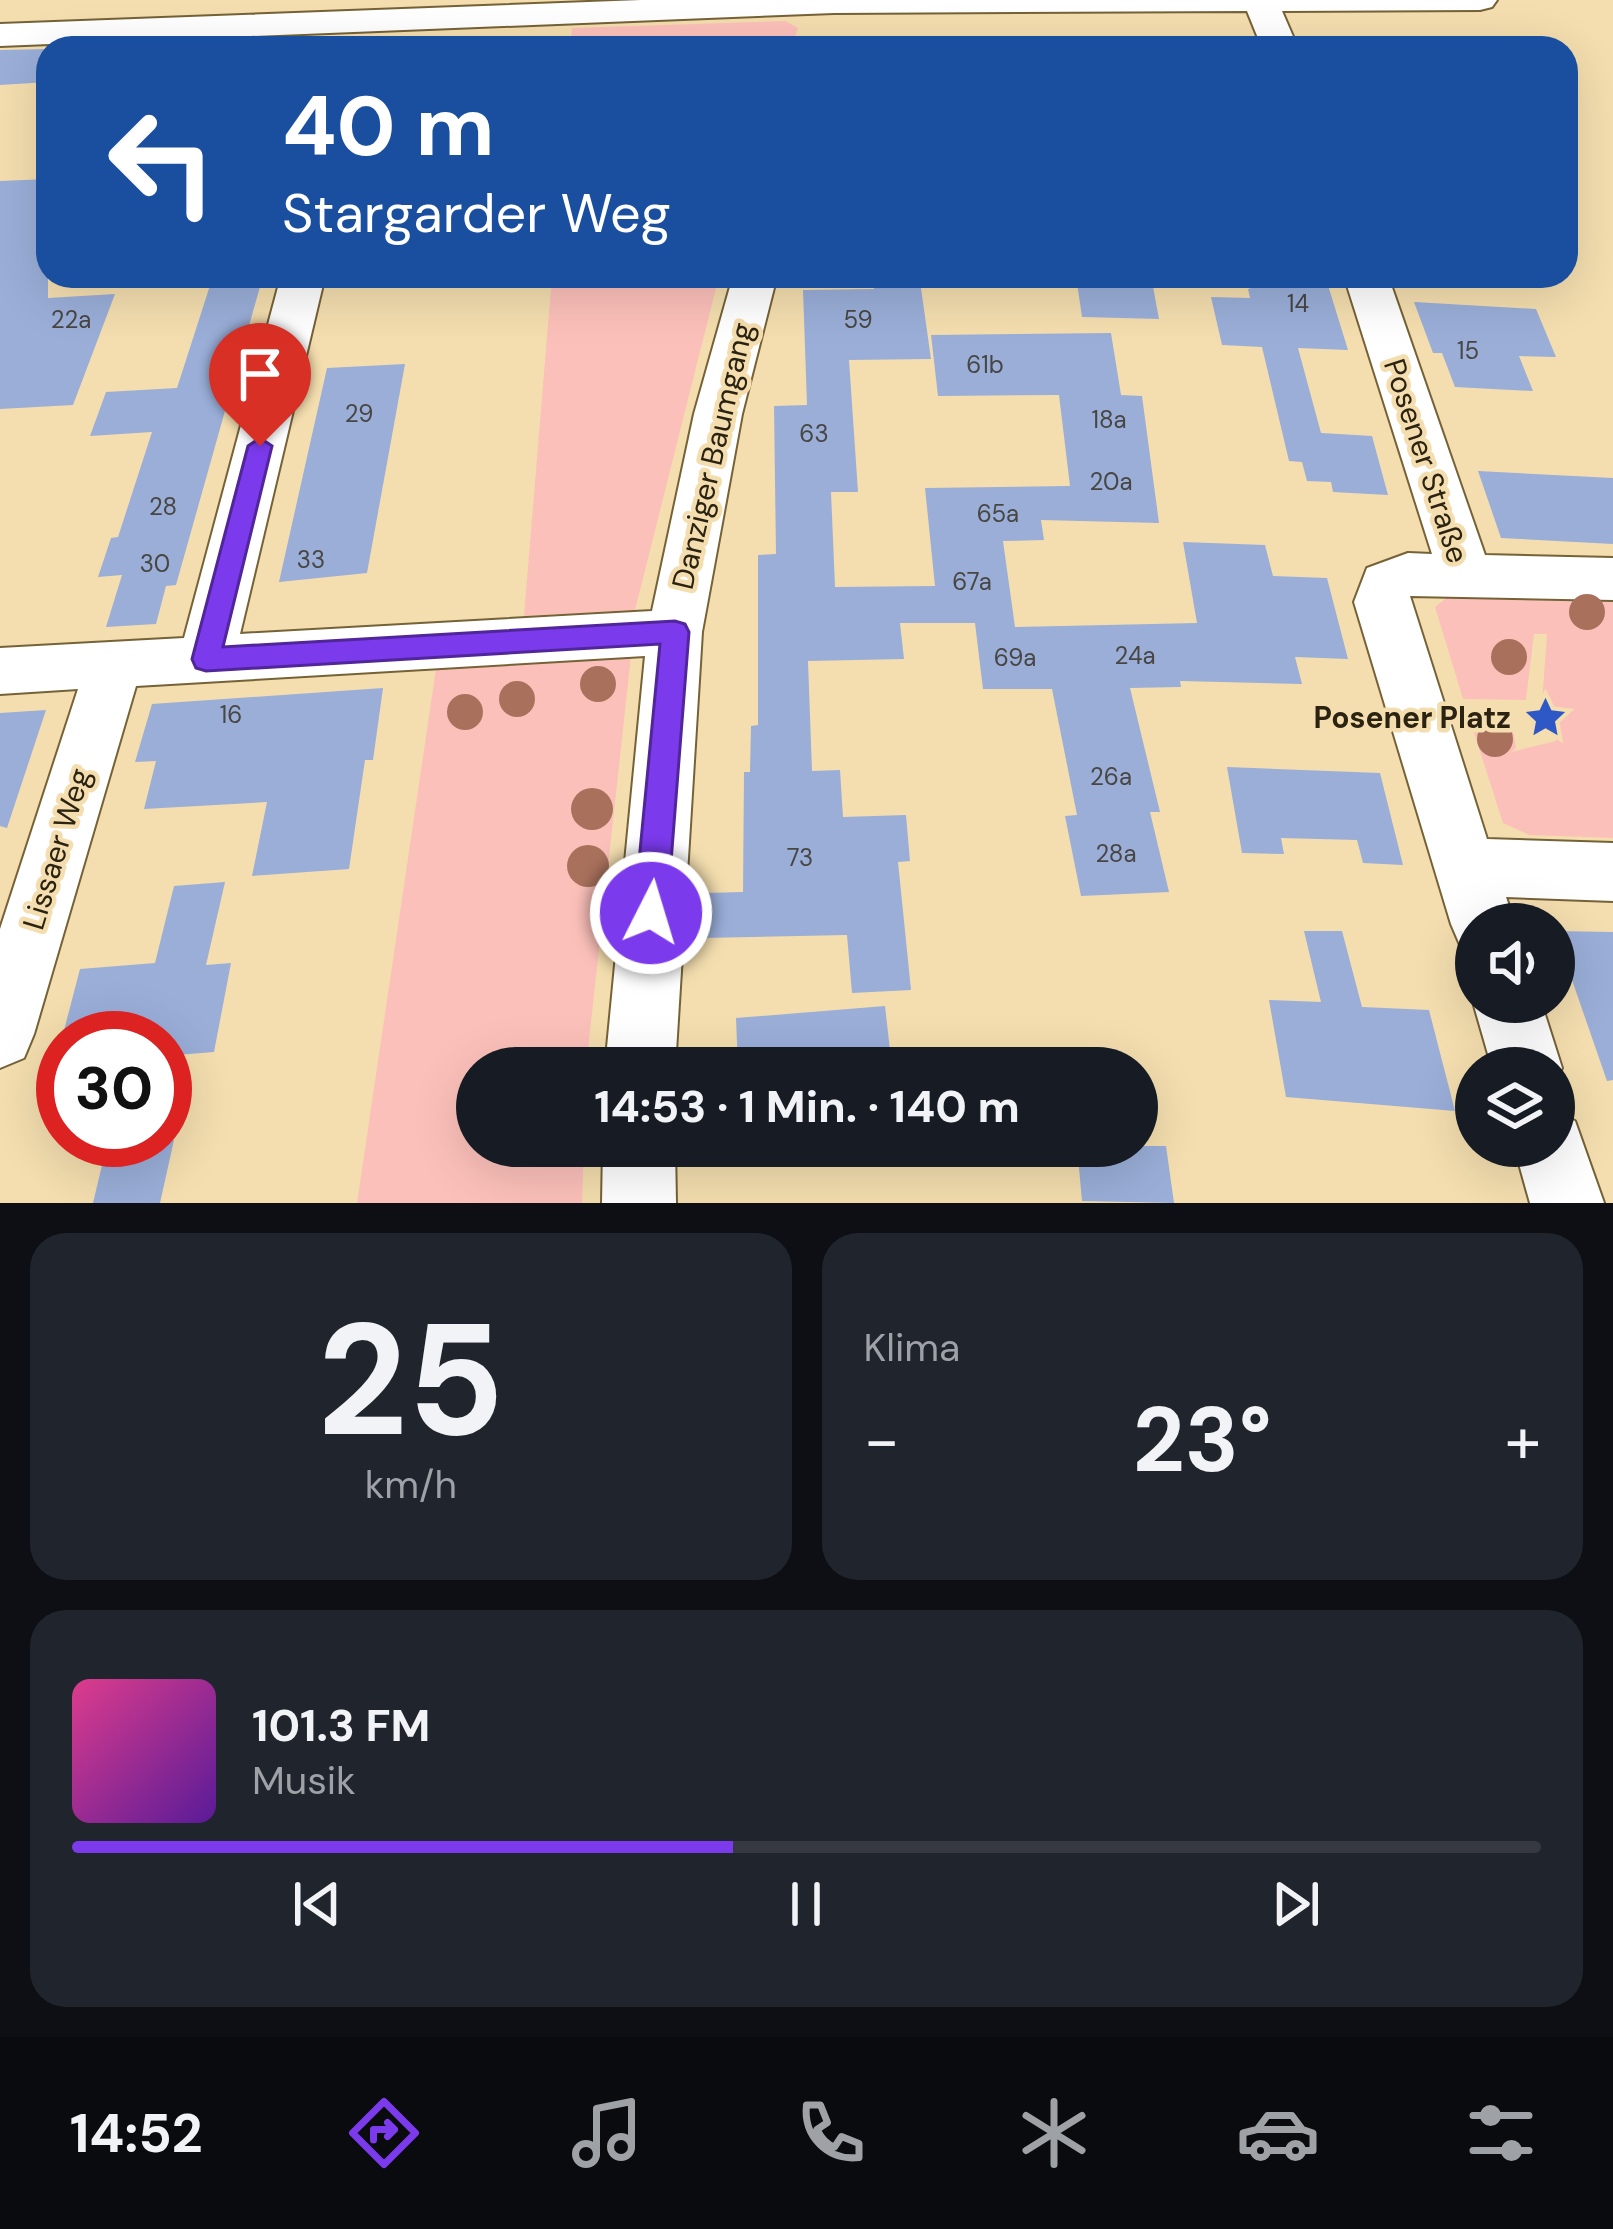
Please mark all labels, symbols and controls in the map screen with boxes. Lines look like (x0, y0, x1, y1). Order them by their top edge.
text: 40 m (282, 72, 495, 181)
icon: left (84, 84, 240, 240)
text: Stargarder Weg (282, 178, 671, 249)
house number: 14 (1287, 288, 1309, 319)
house number: 22a (51, 304, 91, 335)
house number: 59 (843, 304, 873, 335)
street label: Danziger Baumgang (663, 319, 762, 593)
pin (209, 323, 311, 446)
house number: 15 (1457, 335, 1479, 366)
icon: arrive (227, 341, 293, 407)
house number: 61b (966, 349, 1004, 380)
street label: Posener Straße (1375, 354, 1478, 568)
house number: 29 (345, 398, 373, 429)
house number: 18a (1091, 404, 1127, 435)
house number: 63 (799, 418, 829, 449)
house number: 20a (1089, 466, 1133, 497)
house number: 28 (149, 491, 177, 522)
house number: 65a (977, 498, 1019, 529)
house number: 33 (297, 544, 325, 575)
house number: 30 (140, 548, 170, 579)
house number: 67a (952, 566, 992, 597)
house number: 24a (1114, 640, 1156, 671)
house number: 69a (994, 642, 1036, 673)
place icon: Posener Platz (1522, 695, 1568, 741)
place label: Posener Platz (1314, 698, 1511, 737)
house number: 16 (220, 699, 242, 730)
house number: 26a (1090, 761, 1132, 792)
street label: Lissaer Weg (13, 763, 100, 934)
house number: 28a (1095, 838, 1137, 869)
house number: 73 (787, 842, 813, 873)
position arrow (588, 850, 714, 976)
map controls (1455, 903, 1575, 1167)
button: sound (1455, 903, 1575, 1023)
speed limit sign: 30 (36, 1011, 192, 1167)
button: layers (1455, 1047, 1575, 1167)
text: 14:53 · 1 Min. · 140 m (594, 1077, 1020, 1136)
text: 25 (317, 1279, 504, 1482)
text: Klima (864, 1322, 960, 1373)
text: 23° (1133, 1382, 1272, 1499)
text: − (864, 1398, 900, 1483)
text: + (1505, 1398, 1541, 1483)
text: km/h (365, 1459, 457, 1510)
text: 101.3 FM (252, 1696, 430, 1755)
text: Musik (252, 1755, 356, 1806)
icon: previous (284, 1871, 350, 1937)
icon: pause (773, 1871, 839, 1937)
icon: next (1263, 1871, 1329, 1937)
icon: directions (342, 2091, 426, 2175)
icon: music (565, 2091, 649, 2175)
icon: phone (789, 2091, 873, 2175)
icon: climate (1012, 2091, 1096, 2175)
icon: car (1236, 2091, 1320, 2175)
icon: filters (1459, 2091, 1543, 2175)
text: 14:52 (70, 2098, 203, 2169)

